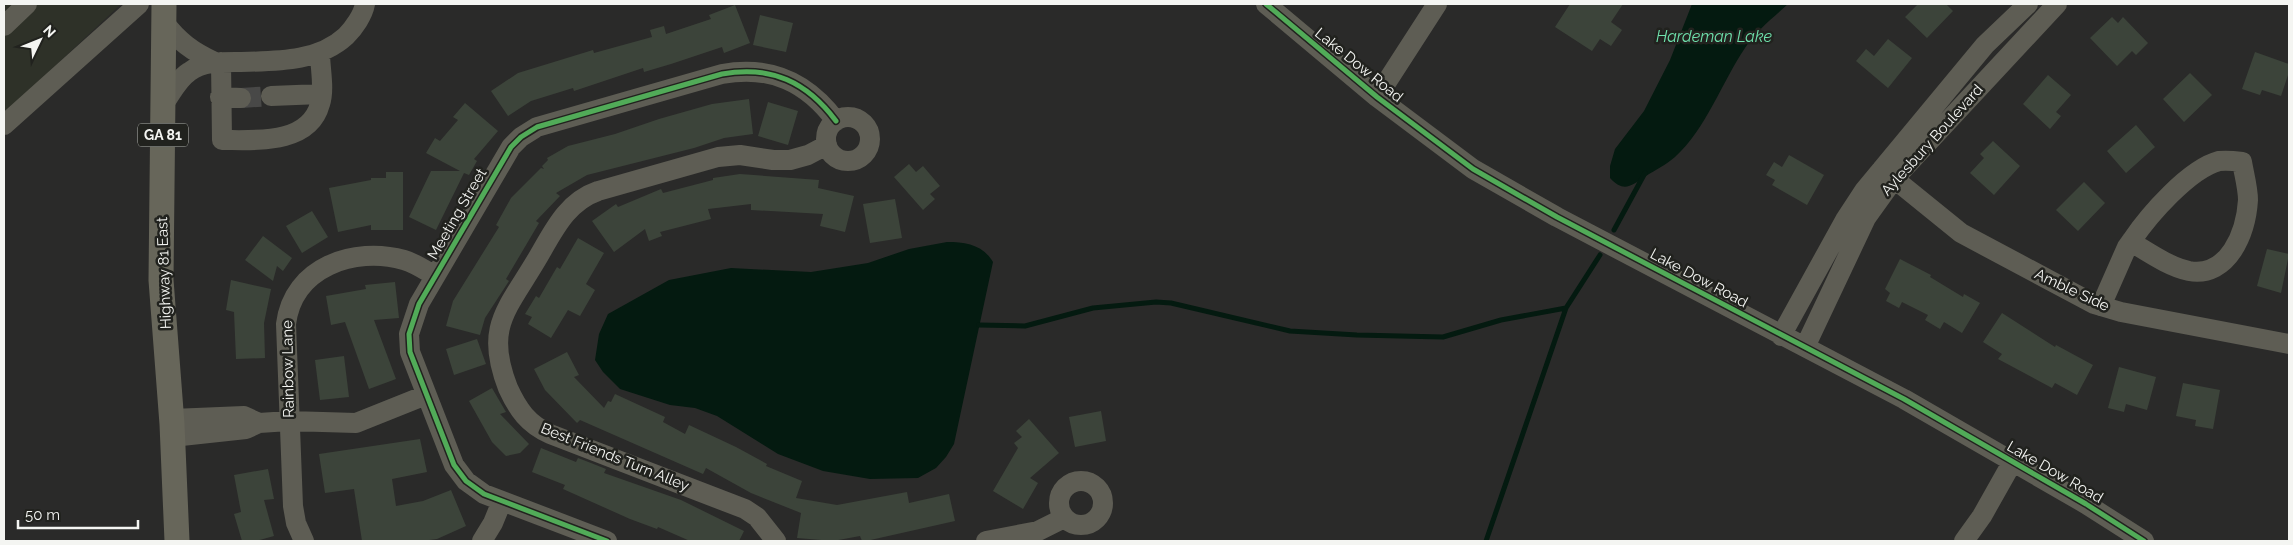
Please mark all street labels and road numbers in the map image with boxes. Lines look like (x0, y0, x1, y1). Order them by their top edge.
street label: Lake Dow Road (1311, 24, 1407, 106)
street label: Aylesbury Boulevard (1877, 81, 1987, 199)
road number: GA 81 (138, 124, 188, 146)
street label: Meeting Street (424, 165, 490, 263)
street label: Highway 81 East (153, 217, 175, 329)
street label: Lake Dow Road (1647, 245, 1751, 311)
street label: Amble Side (2032, 265, 2112, 315)
street label: Rainbow Lane (278, 320, 298, 418)
street label: Best Friends Turn Alley (538, 419, 692, 495)
street label: Lake Dow Road (2004, 437, 2106, 507)

